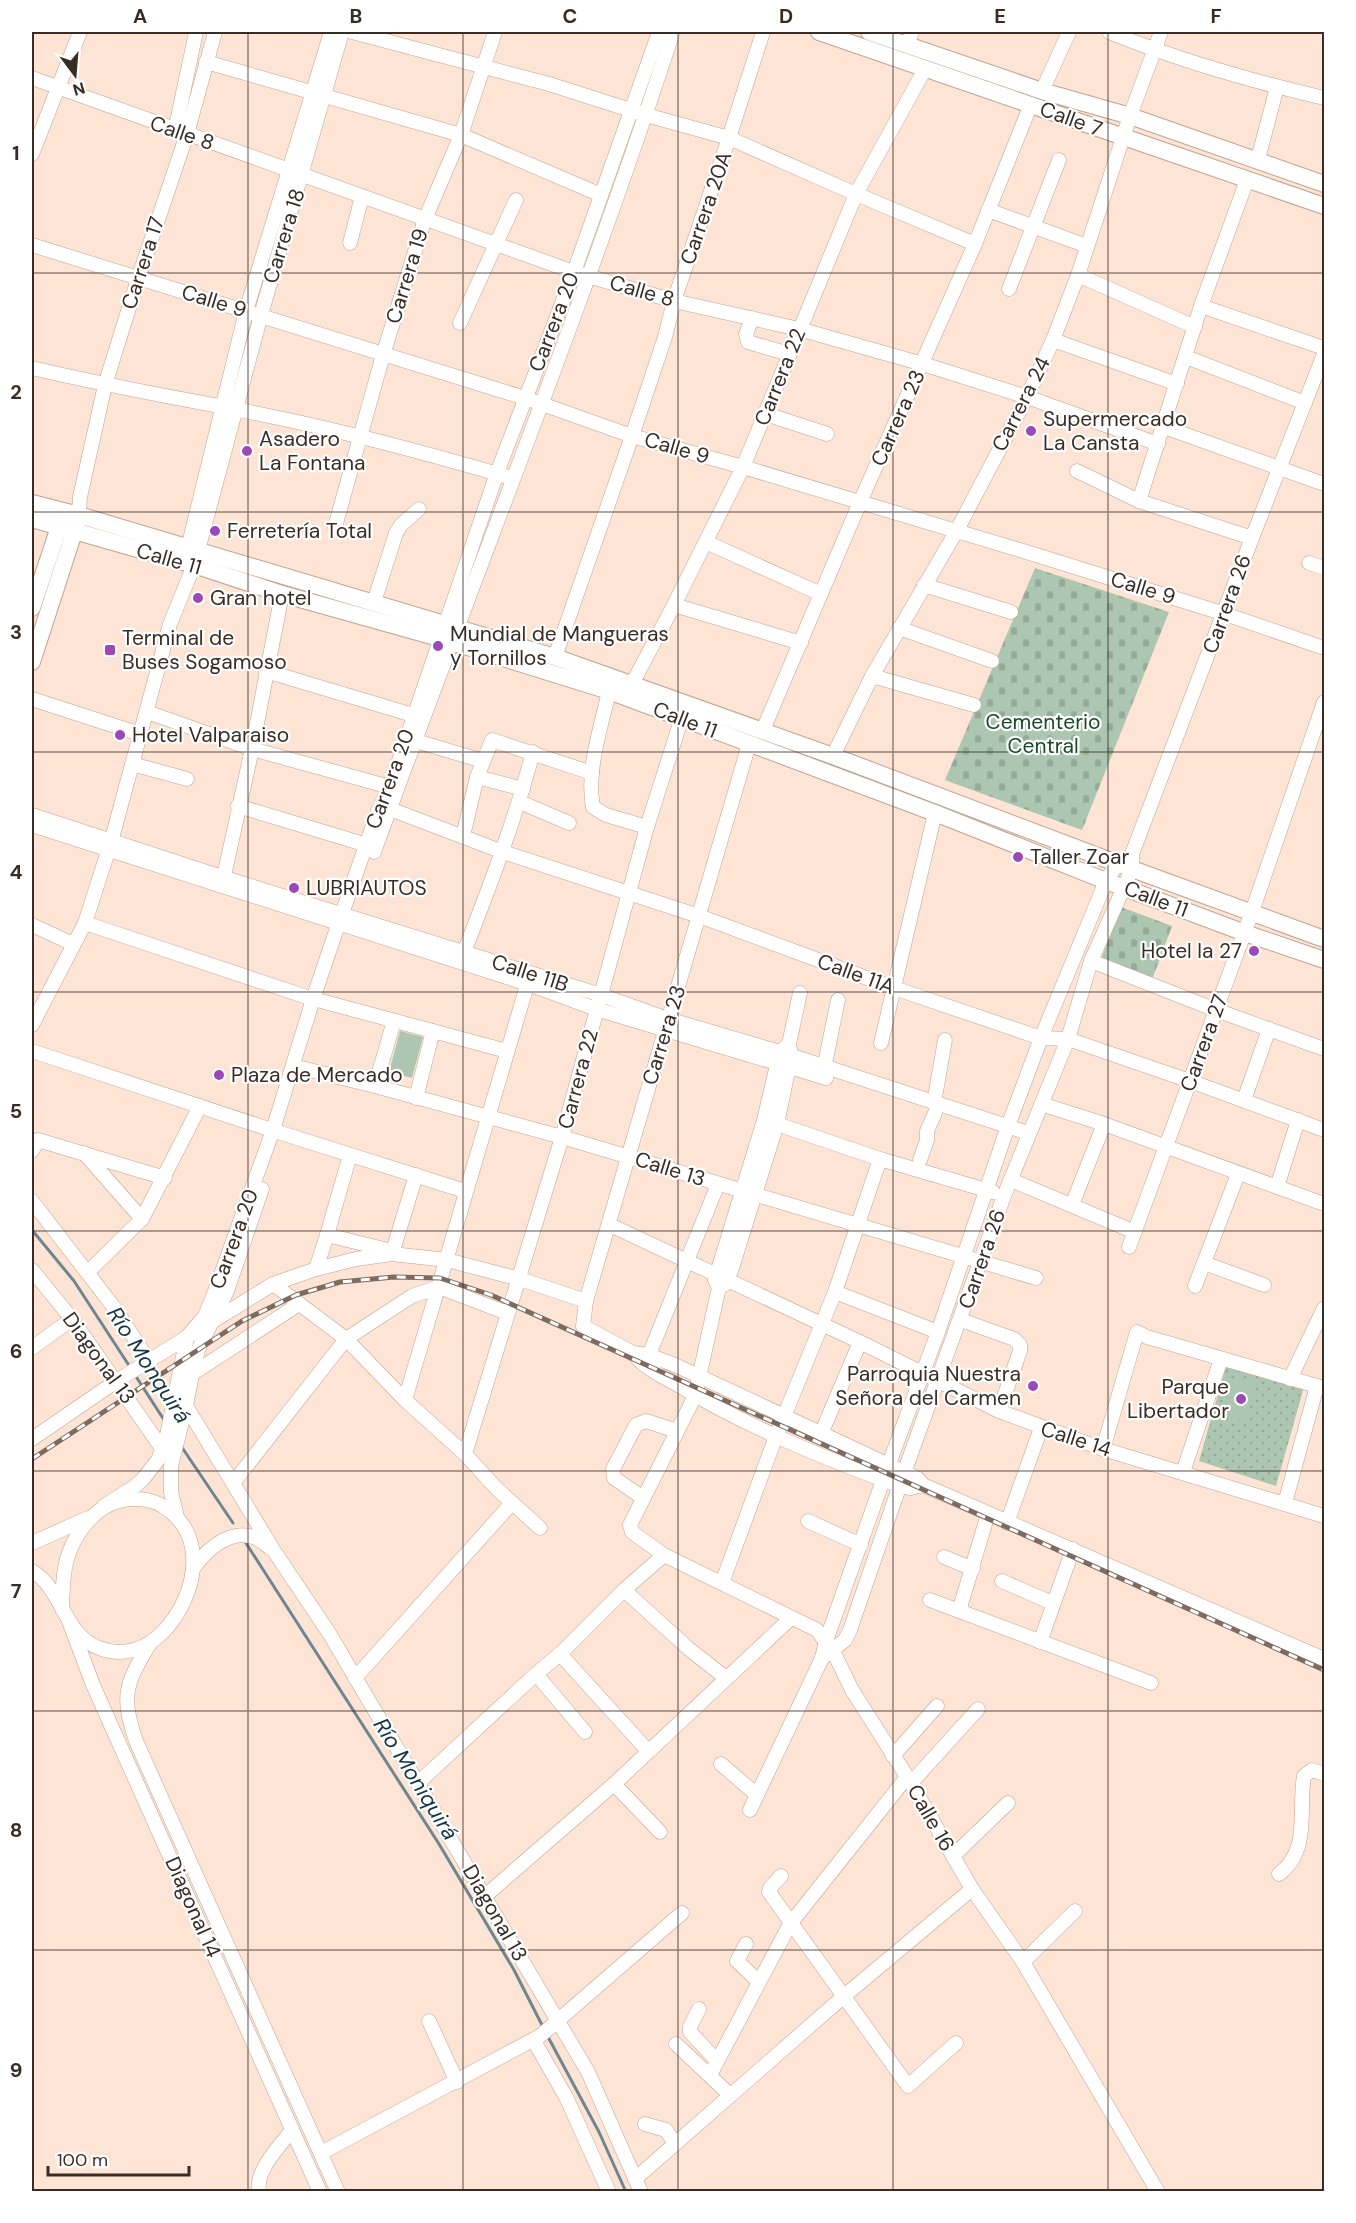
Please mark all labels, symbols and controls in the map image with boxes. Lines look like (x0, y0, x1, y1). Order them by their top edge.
text: A (133, 3, 147, 29)
text: B (350, 3, 362, 29)
text: C (563, 3, 577, 29)
text: D (779, 3, 793, 29)
text: E (994, 3, 1006, 29)
text: F (1210, 3, 1222, 29)
north arrow (45, 45, 105, 105)
text: N (70, 77, 88, 101)
street label: Calle 7 (1036, 95, 1106, 143)
street label: Calle 8 (146, 109, 218, 157)
text: 1 (12, 140, 20, 166)
street label: Carrera 20A (674, 148, 738, 268)
street label: Carrera 18 (256, 185, 312, 287)
street label: Carrera 17 (115, 213, 171, 313)
street label: Carrera 19 (379, 225, 435, 327)
street label: Carrera 20 (522, 268, 586, 376)
street label: Calle 8 (606, 268, 678, 314)
street label: Calle 9 (178, 278, 250, 324)
street label: Carrera 22 (748, 324, 812, 430)
street label: Carrera 24 (985, 352, 1057, 456)
street label: Carrera 23 (864, 365, 932, 471)
text: 2 (10, 379, 22, 405)
place label: Supermercado La Cansta (1043, 405, 1187, 457)
marker: Supermercado La Cansta (1024, 424, 1038, 438)
place label: Asadero La Fontana (259, 425, 366, 477)
street label: Calle 9 (641, 425, 713, 471)
marker: Asadero La Fontana (240, 444, 254, 458)
place label: Ferretería Total (227, 517, 372, 545)
marker: Ferretería Total (208, 524, 222, 538)
street label: Calle 11 (133, 536, 205, 582)
street label: Carrera 26 (1196, 551, 1258, 657)
street label: Calle 9 (1107, 565, 1179, 611)
place label: Gran hotel (210, 584, 311, 612)
marker: Gran hotel (191, 591, 205, 605)
text: 3 (10, 619, 22, 645)
place label: Mundial de Mangueras y Tornillos (450, 620, 669, 672)
place label: Terminal de Buses Sogamoso (122, 624, 287, 676)
marker: Mundial de Mangueras y Tornillos (431, 639, 445, 653)
marker: Terminal de Buses Sogamoso (103, 643, 117, 657)
street label: Calle 11 (649, 695, 721, 745)
park label: Cementerio Central (986, 708, 1100, 760)
place label: Hotel Valparaiso (132, 721, 289, 749)
street label: Carrera 20 (359, 725, 421, 833)
marker: Hotel Valparaiso (113, 728, 127, 742)
place label: Taller Zoar (1030, 843, 1130, 871)
marker: Taller Zoar (1011, 850, 1025, 864)
text: 4 (10, 859, 23, 885)
place label: LUBRIAUTOS (306, 874, 427, 902)
street label: Calle 11 (1120, 874, 1192, 924)
marker: LUBRIAUTOS (287, 881, 301, 895)
place label: Hotel la 27 (1141, 937, 1242, 965)
marker: Hotel la 27 (1247, 944, 1261, 958)
street label: Calle 11B (488, 947, 572, 999)
street label: Calle 11A (813, 947, 899, 1001)
street label: Carrera 23 (636, 982, 692, 1088)
street label: Carrera 27 (1174, 991, 1234, 1095)
street label: Carrera 22 (551, 1026, 605, 1132)
place label: Plaza de Mercado (231, 1061, 403, 1089)
marker: Plaza de Mercado (212, 1068, 226, 1082)
text: 5 (10, 1098, 22, 1124)
street label: Calle 13 (631, 1145, 709, 1193)
street label: Carrera 20 (203, 1185, 265, 1293)
street label: Carrera 26 (952, 1205, 1012, 1313)
water label: Río Monquirá (100, 1301, 198, 1429)
street label: Diagonal 13 (56, 1306, 142, 1410)
text: 6 (10, 1338, 22, 1364)
place label: Parroquia Nuestra Señora del Carmen (835, 1360, 1021, 1412)
place label: Parque Libertador (1127, 1373, 1229, 1425)
marker: Parroquia Nuestra Señora del Carmen (1026, 1379, 1040, 1393)
marker: Parque Libertador (1234, 1392, 1248, 1406)
street label: Calle 14 (1037, 1414, 1115, 1464)
text: 7 (11, 1578, 22, 1604)
water label: Río Moniquirá (367, 1712, 465, 1846)
street label: Calle 16 (901, 1779, 961, 1857)
text: 8 (10, 1817, 22, 1843)
street label: Diagonal 14 (158, 1852, 228, 1962)
street label: Diagonal 13 (456, 1860, 534, 1966)
text: 9 (10, 2057, 22, 2083)
scale bar (48, 2139, 189, 2177)
text: 100 m (57, 2148, 108, 2172)

